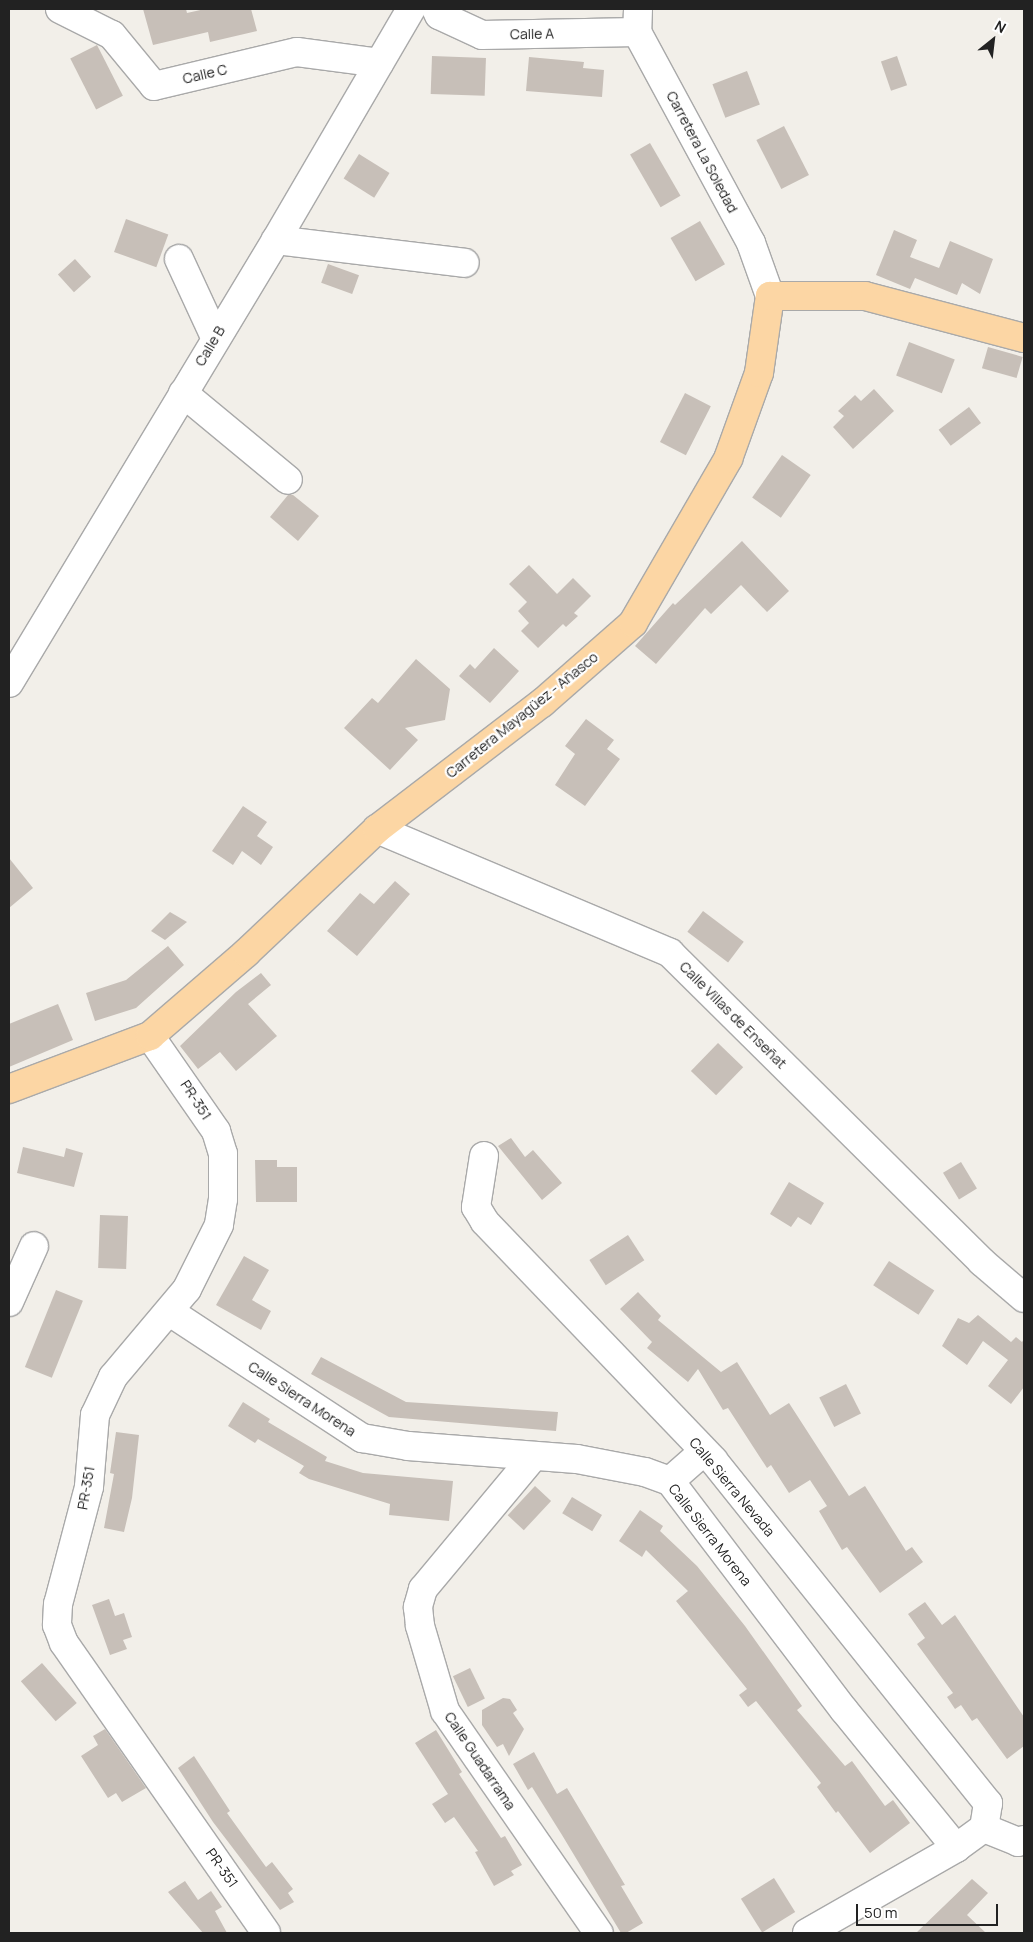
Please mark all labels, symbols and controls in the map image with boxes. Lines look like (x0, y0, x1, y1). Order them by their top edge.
north arrow (968, 15, 1018, 65)
text: N (992, 16, 1010, 37)
street label: Calle A (510, 25, 554, 43)
street label: Calle C (181, 61, 229, 87)
street label: Carretera La Soledad (663, 88, 741, 216)
street label: Calle B (191, 323, 229, 369)
street label: Carretera Mayagüez - Añasco (443, 648, 601, 782)
street label: Calle Villas de Enseñat (676, 958, 790, 1072)
street label: PR-351 (177, 1077, 215, 1123)
street label: Calle Sierra Morena (245, 1358, 359, 1440)
street label: Calle Sierra Nevada (686, 1434, 778, 1540)
street label: PR-351 (74, 1465, 98, 1511)
street label: Calle Sierra Morena (665, 1481, 755, 1589)
street label: Calle Guadarrama (441, 1709, 519, 1813)
street label: PR-351 (203, 1845, 241, 1891)
scale bar (858, 1894, 1000, 1926)
text: 50 m (864, 1902, 898, 1923)

